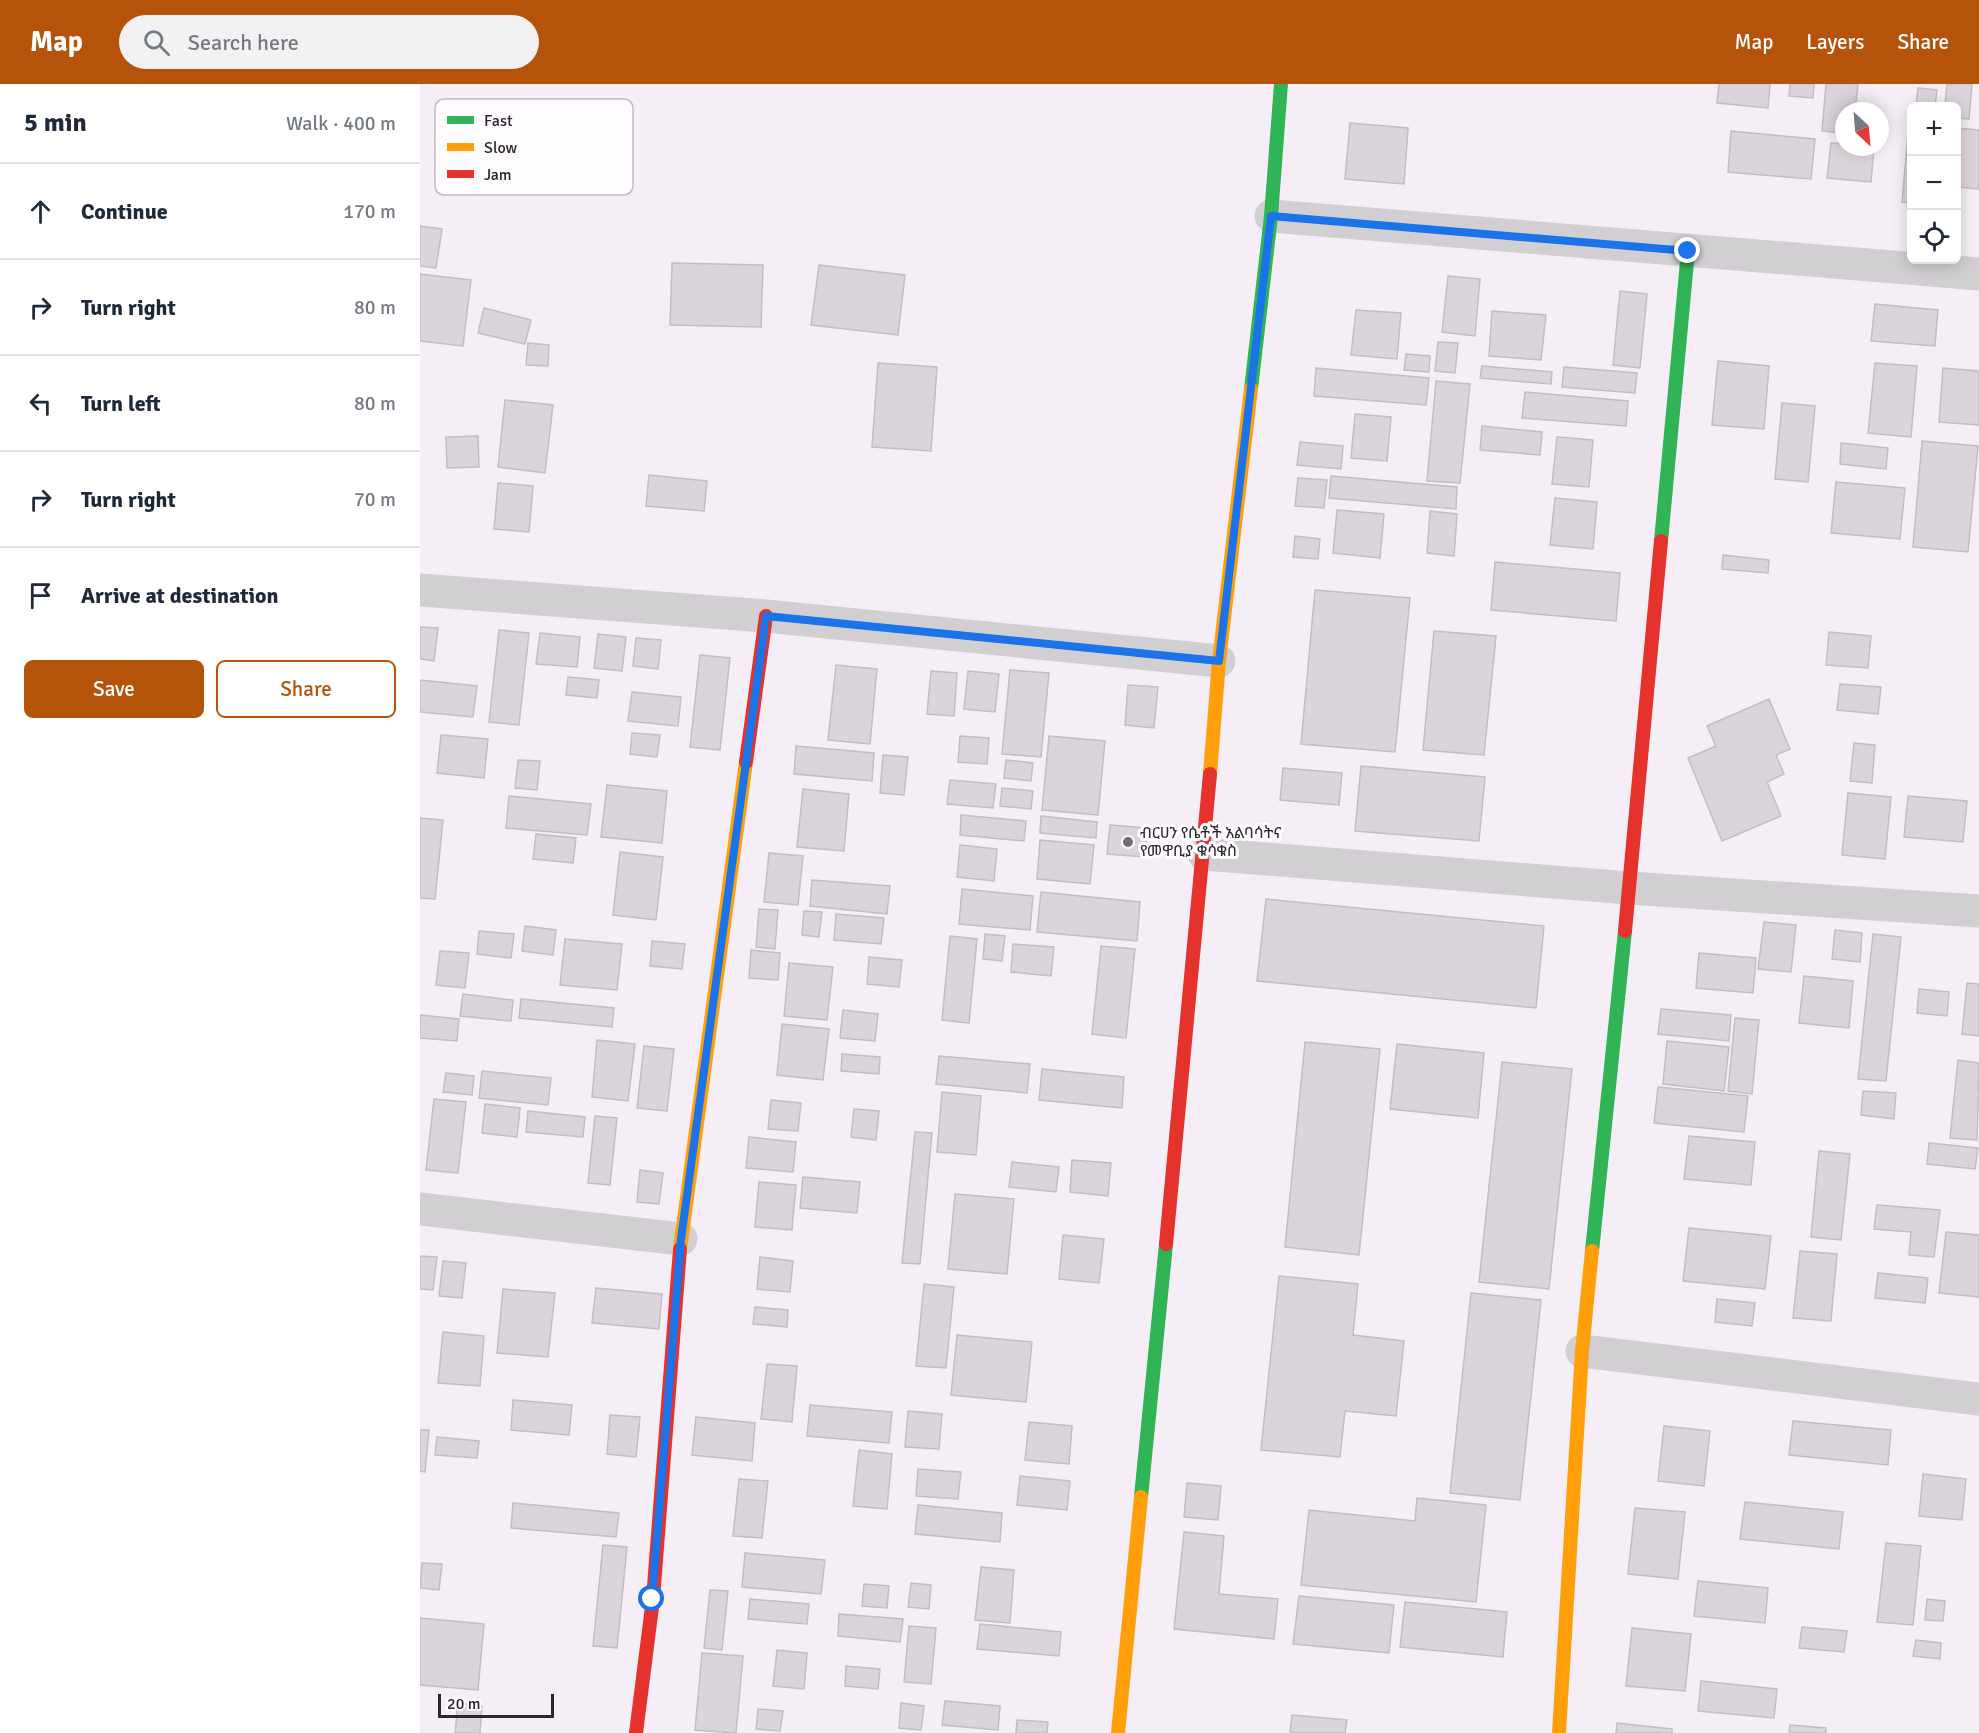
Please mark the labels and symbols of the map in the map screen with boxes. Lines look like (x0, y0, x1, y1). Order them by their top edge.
legend (435, 99, 633, 195)
north arrow (1835, 102, 1889, 156)
text: Fast (484, 111, 513, 131)
text: Slow (484, 138, 518, 158)
text: Jam (484, 165, 512, 185)
route end (1674, 237, 1700, 263)
place label: ብርሀን የሴቶች አልባሳትና የመዋቢያ ቁሳቁስ (1140, 823, 1281, 861)
marker: ብርሀን የሴቶች አልባሳትና የመዋቢያ ቁሳቁስ (1121, 835, 1135, 849)
route start (638, 1585, 664, 1611)
scale bar (438, 1691, 554, 1718)

